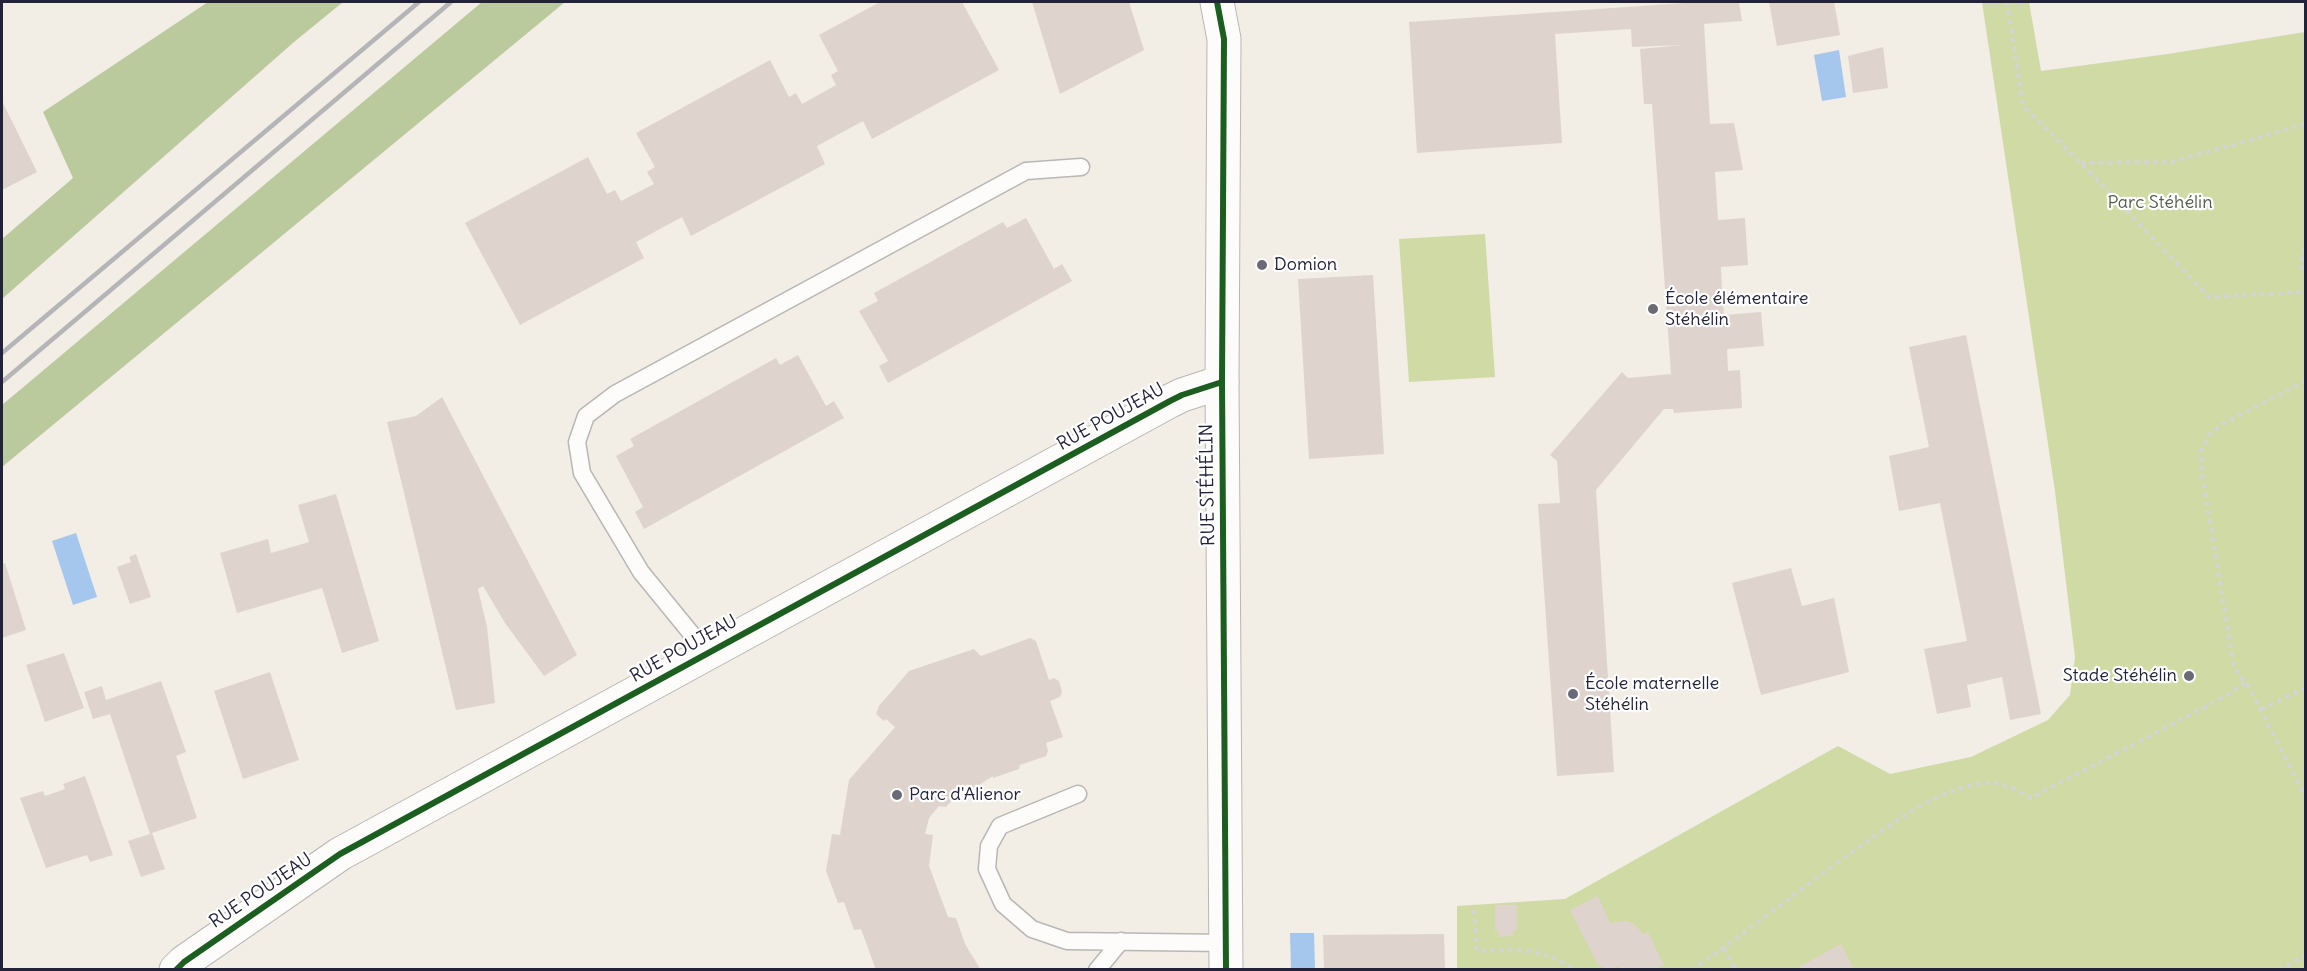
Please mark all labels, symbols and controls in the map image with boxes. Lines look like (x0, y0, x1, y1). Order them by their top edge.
park label: Parc Stéhélin (2107, 192, 2213, 214)
place label: Domion (1274, 254, 1337, 276)
marker: Domion (1255, 258, 1269, 272)
place label: École élémentaire Stéhélin (1665, 288, 1808, 330)
marker: École élémentaire Stéhélin (1646, 302, 1660, 316)
street label: RUE POUJEAU (1054, 379, 1168, 455)
street label: RUE STÉHÉLIN (1196, 424, 1220, 546)
street label: RUE POUJEAU (627, 611, 741, 687)
place label: Stade Stéhélin (2063, 665, 2177, 687)
marker: Stade Stéhélin (2182, 669, 2196, 683)
place label: École maternelle Stéhélin (1585, 673, 1719, 716)
marker: École maternelle Stéhélin (1566, 687, 1580, 701)
place label: Parc d'Alienor (909, 784, 1021, 806)
marker: Parc d'Alienor (890, 788, 904, 802)
street label: RUE POUJEAU (206, 849, 316, 933)

